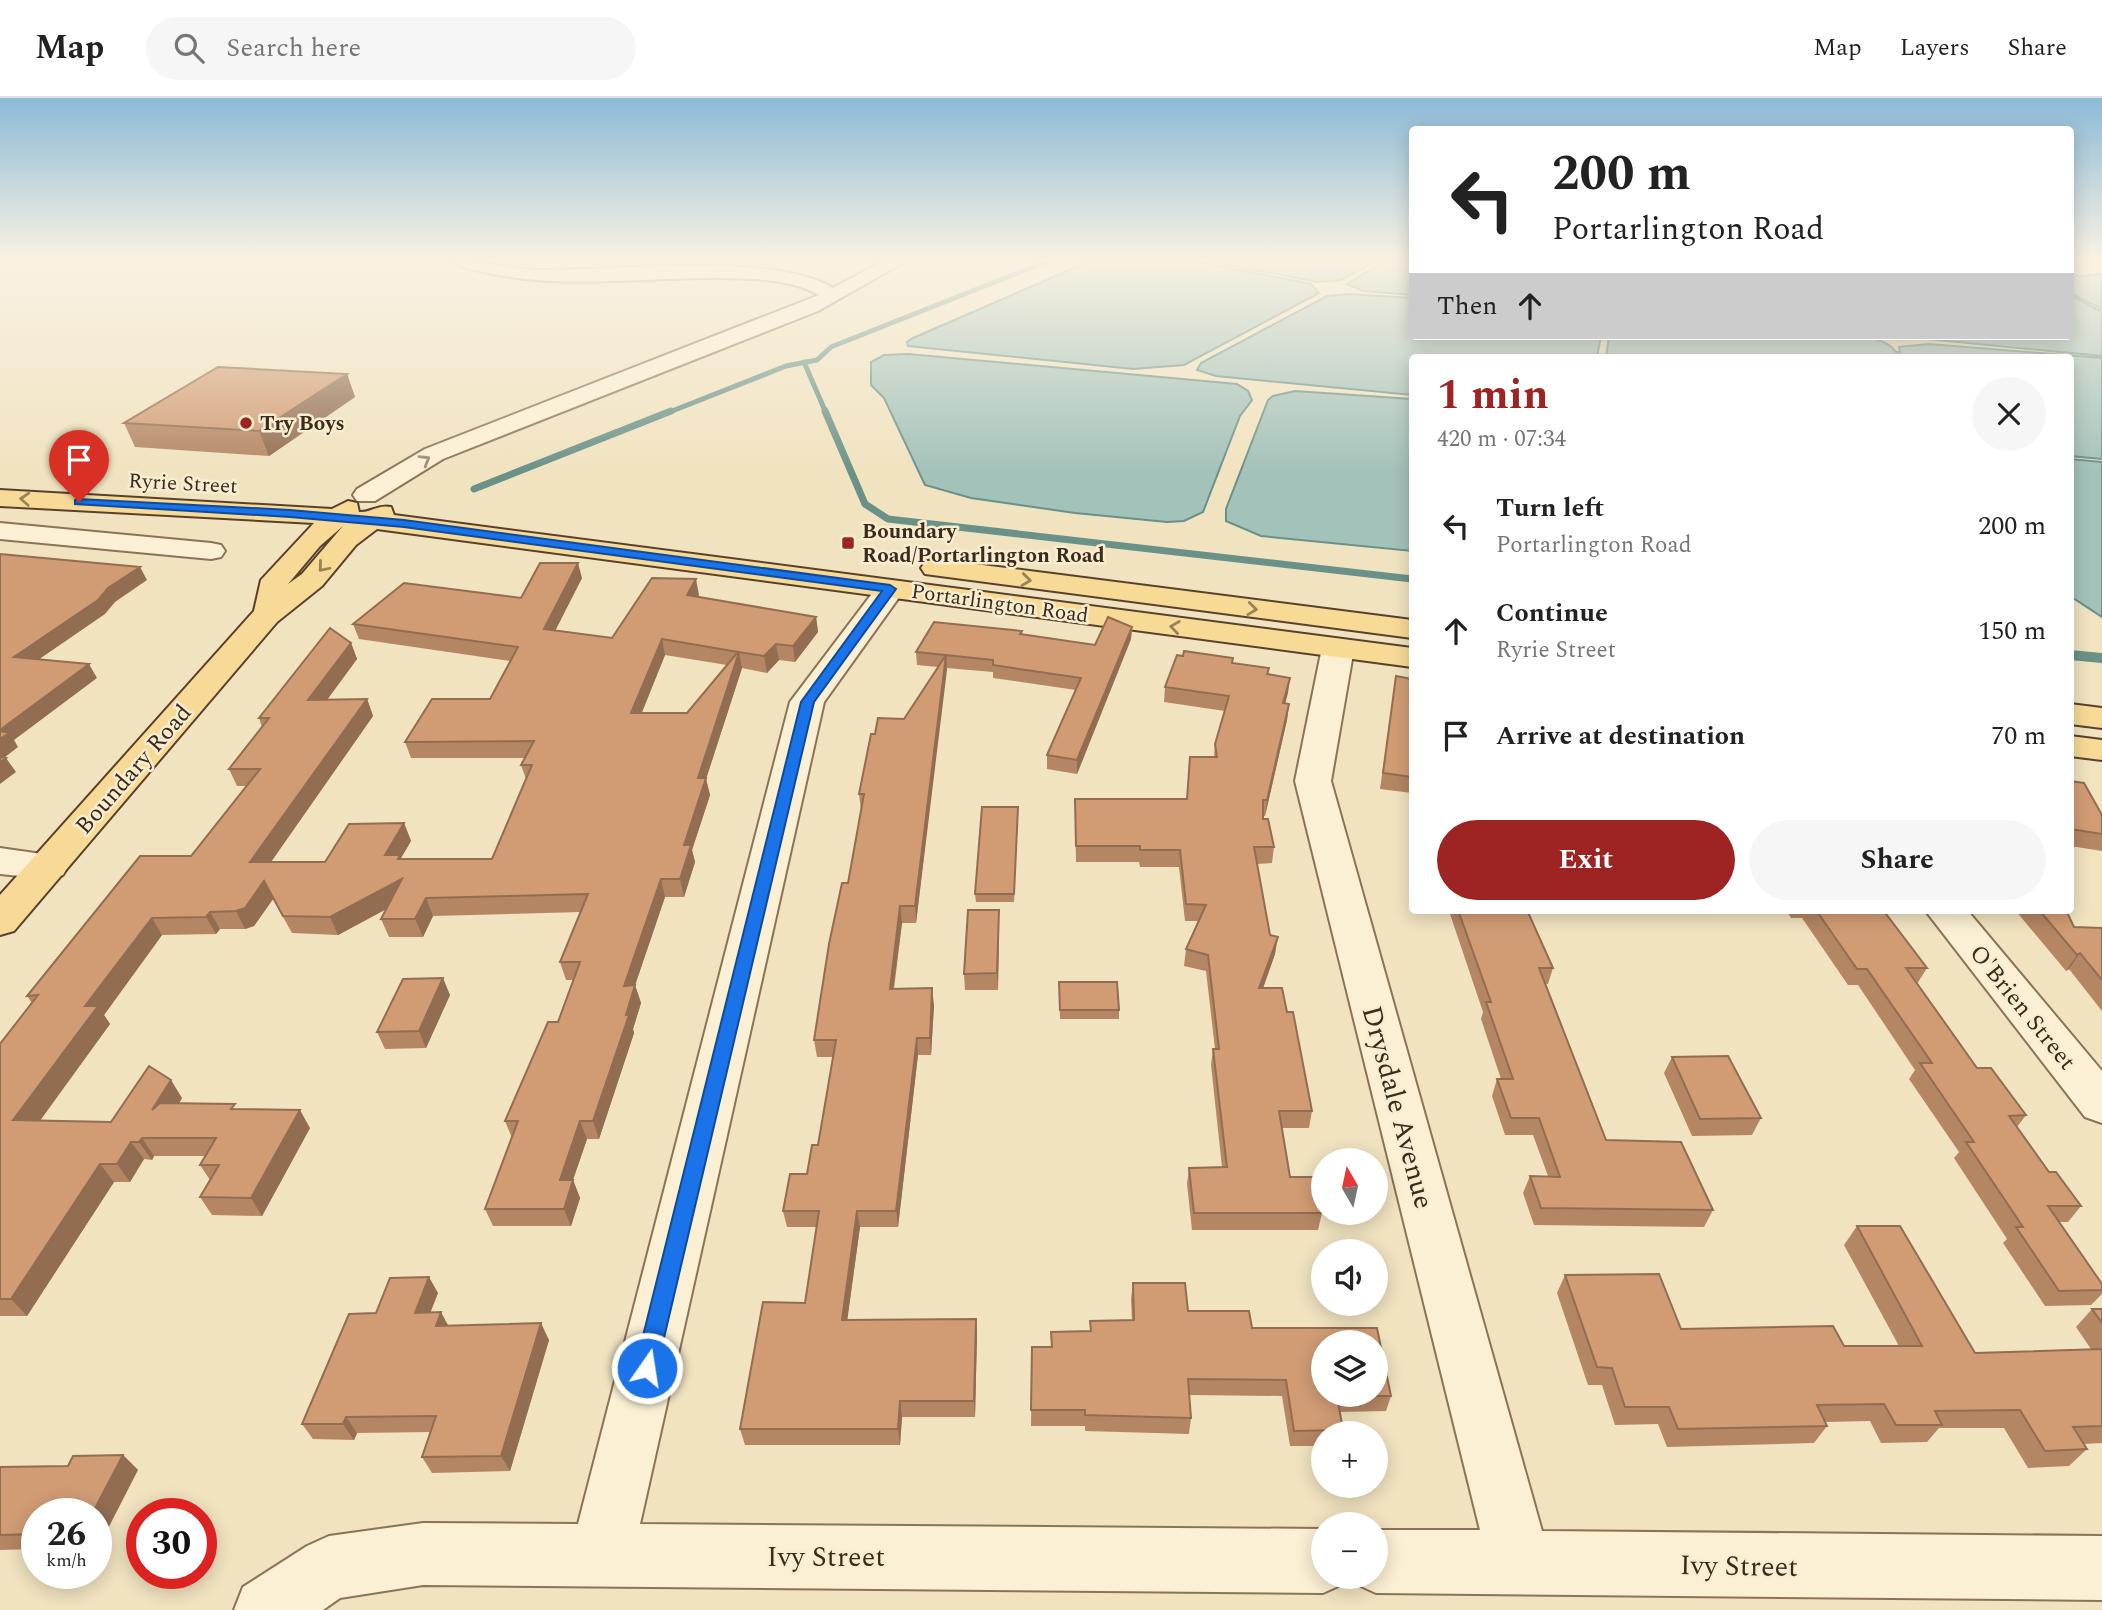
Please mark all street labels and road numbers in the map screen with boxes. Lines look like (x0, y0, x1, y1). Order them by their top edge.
street label: Ryrie Street (127, 465, 238, 503)
street label: Portarlington Road (909, 576, 1091, 632)
street label: Boundary Road (67, 696, 201, 843)
street label: O'Brien Street (1960, 937, 2084, 1078)
street label: Drysdale Avenue (1350, 1001, 1445, 1214)
street label: Ivy Street (767, 1536, 885, 1579)
street label: Ivy Street (1679, 1544, 1799, 1589)

